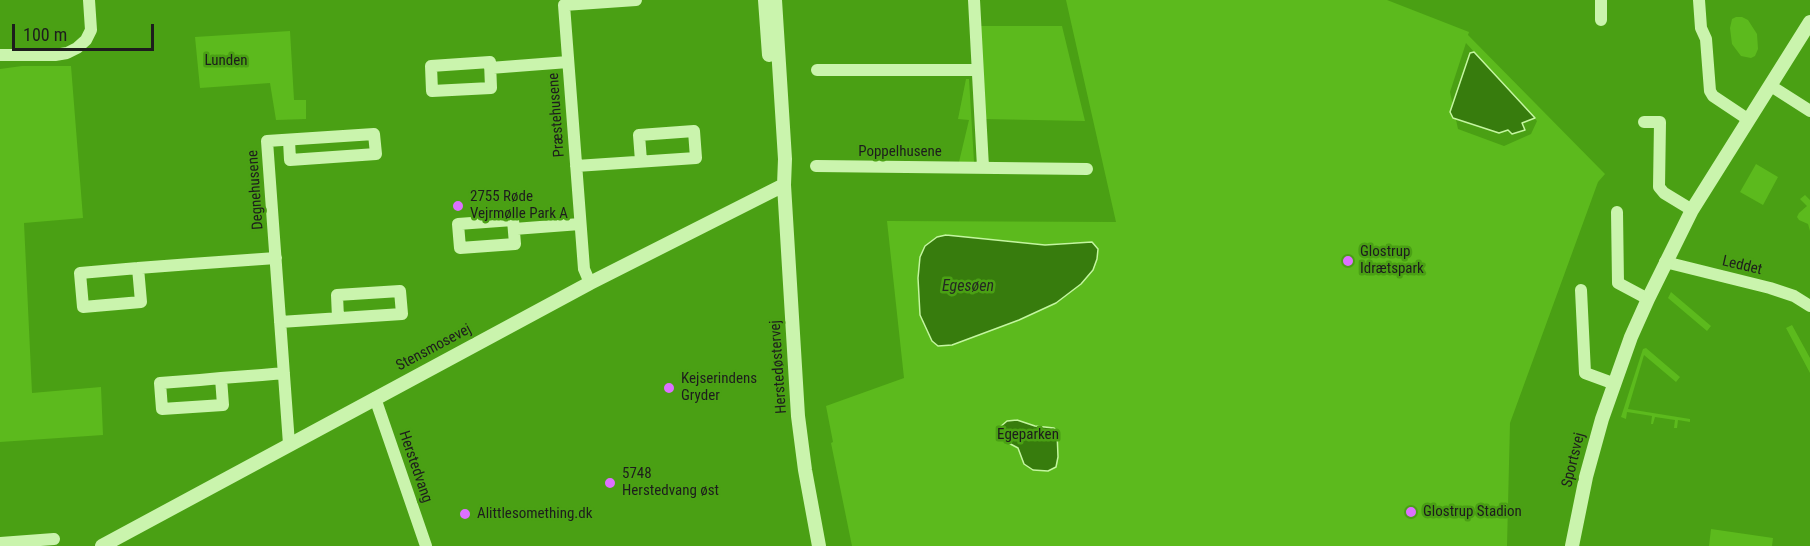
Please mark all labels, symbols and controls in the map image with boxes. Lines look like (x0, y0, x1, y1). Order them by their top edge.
scale bar (15, 12, 158, 50)
text: 100 m (23, 24, 67, 45)
park label: Lunden (204, 52, 248, 70)
street label: Præstehusene (545, 72, 569, 158)
street label: Poppelhusene (858, 143, 942, 161)
street label: Degnehusene (244, 149, 268, 231)
place label: 2755 Røde Vejrmølle Park A (470, 188, 568, 223)
marker: 2755 Røde Vejrmølle Park A (451, 199, 465, 213)
place label: Glostrup Idrætspark (1360, 243, 1424, 278)
street label: Leddet (1720, 253, 1764, 279)
marker: Glostrup Idrætspark (1341, 254, 1355, 268)
water label: Egesøen (942, 277, 994, 297)
street label: Herstedøstervej (767, 320, 791, 414)
street label: Stensmosevej (393, 321, 475, 375)
place label: Kejserindens Gryder (681, 370, 757, 405)
marker: Kejserindens Gryder (662, 381, 676, 395)
park label: Egeparken (997, 426, 1059, 444)
street label: Herstedvang (394, 429, 436, 505)
street label: Sportsvej (1559, 431, 1589, 489)
place label: 5748 Herstedvang øst (622, 465, 719, 500)
marker: 5748 Herstedvang øst (603, 476, 617, 490)
place label: Glostrup Stadion (1423, 503, 1522, 521)
place label: Alittlesomething.dk (477, 505, 593, 523)
marker: Glostrup Stadion (1404, 505, 1418, 519)
marker: Alittlesomething.dk (458, 507, 472, 521)

